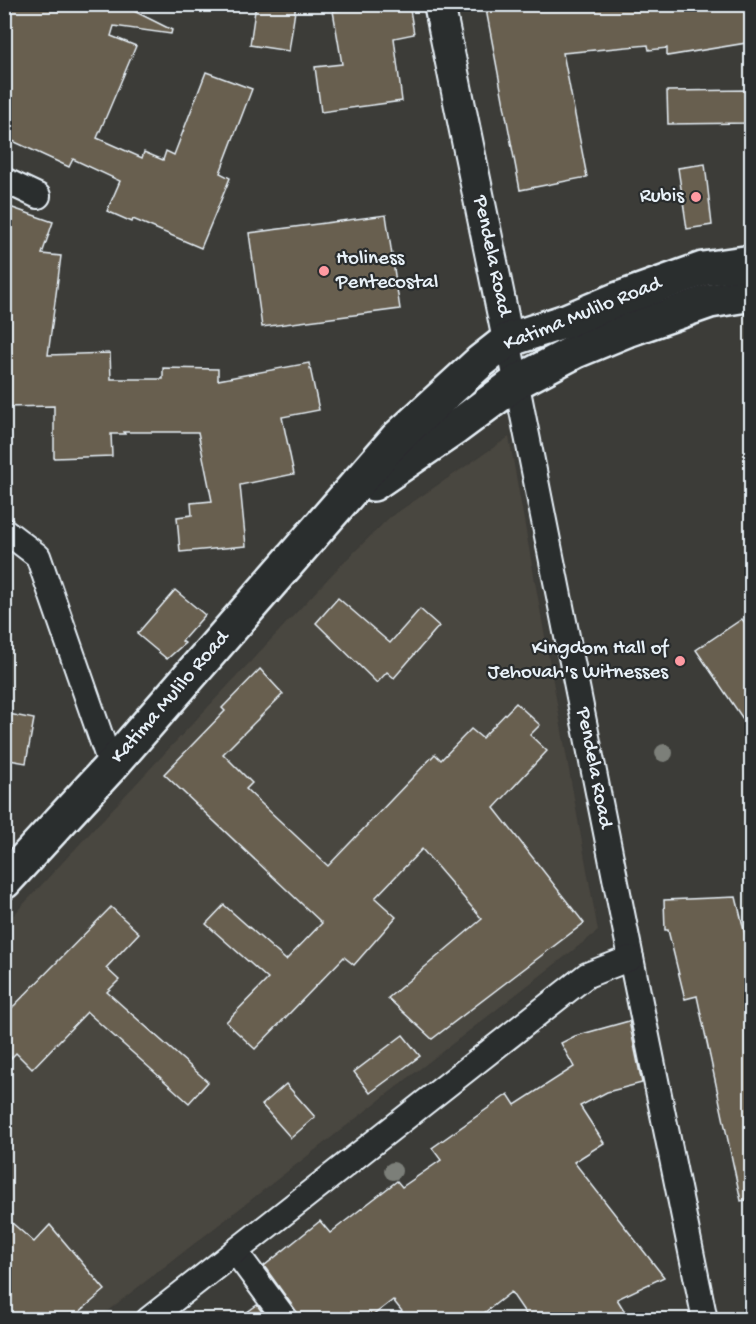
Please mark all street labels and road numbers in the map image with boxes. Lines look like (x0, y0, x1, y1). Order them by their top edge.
street label: Pendela Road (466, 192, 516, 320)
street label: Katima Mulilo Road (500, 271, 667, 358)
street label: Katima Mulilo Road (107, 625, 237, 770)
street label: Pendela Road (569, 704, 617, 832)

